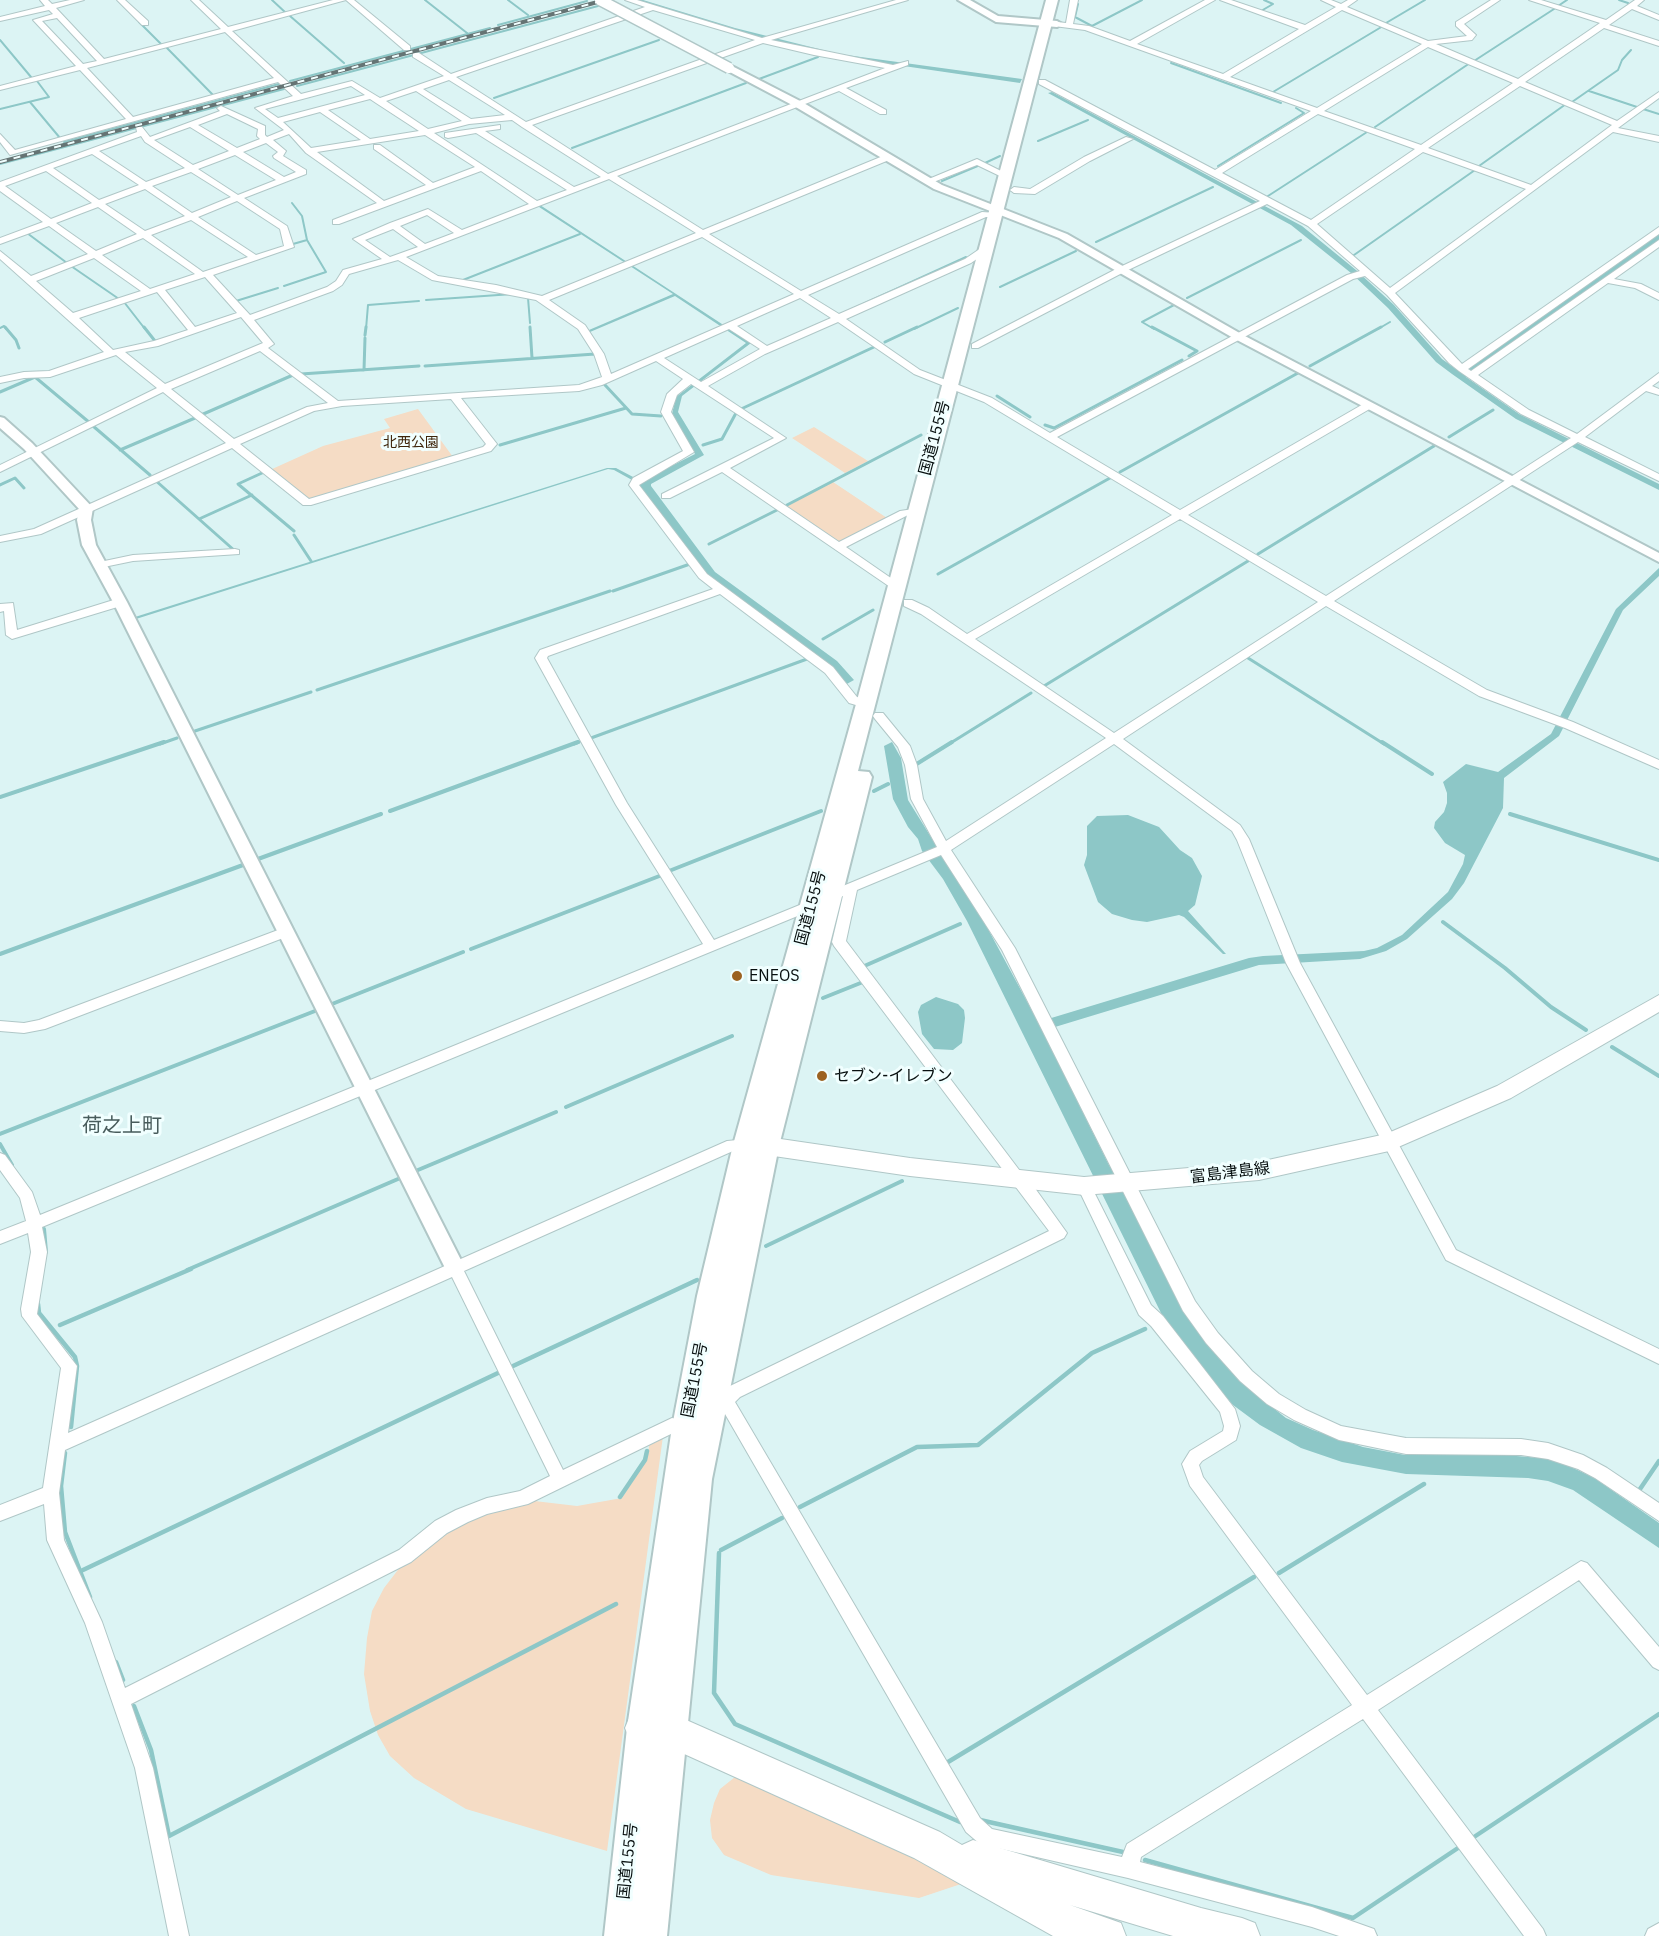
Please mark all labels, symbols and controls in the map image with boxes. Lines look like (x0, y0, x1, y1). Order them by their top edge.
street label: 国道155号 (916, 398, 954, 478)
park label: 北西公園 (383, 435, 439, 451)
street label: 国道155号 (792, 868, 830, 948)
place label: ENEOS (749, 966, 800, 986)
marker: ENEOS (730, 969, 744, 983)
place label: セブン-イレブン (834, 1066, 952, 1086)
marker: セブン-イレブン (815, 1069, 829, 1083)
district label: 荷之上町 (82, 1114, 162, 1138)
street label: 富島津島線 (1189, 1159, 1271, 1187)
street label: 国道155号 (678, 1340, 712, 1420)
street label: 国道155号 (614, 1822, 642, 1900)

